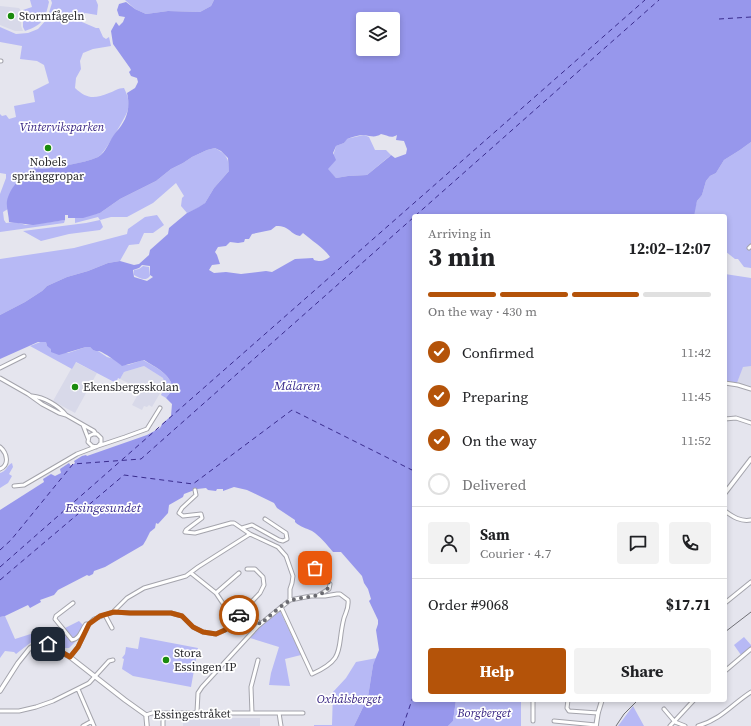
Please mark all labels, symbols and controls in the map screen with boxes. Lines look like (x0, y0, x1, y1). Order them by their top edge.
place label: Stormfågeln (19, 8, 85, 24)
marker: Stormfågeln (6, 11, 16, 21)
map controls (356, 12, 400, 56)
button: layers (356, 12, 400, 56)
park label: Vinterviksparken (20, 119, 105, 135)
marker: Nobels spränggropar (43, 143, 53, 153)
place label: Nobels spränggropar (12, 154, 84, 184)
text: Arriving in (428, 225, 491, 242)
text: 12:02–12:07 (629, 238, 711, 259)
text: 3 min (428, 239, 495, 275)
text: On the way · 430 m (428, 303, 537, 320)
icon: check (428, 341, 450, 363)
text: Confirmed (462, 342, 534, 363)
text: 11:42 (681, 344, 711, 361)
water label: Mälaren (273, 377, 321, 394)
place label: Ekensbergsskolan (83, 379, 179, 395)
marker: Ekensbergsskolan (70, 382, 80, 392)
icon: check (428, 385, 450, 407)
text: Preparing (462, 386, 528, 407)
text: 11:45 (681, 388, 711, 405)
icon: check (428, 429, 450, 451)
text: On the way (462, 430, 537, 451)
text: 11:52 (681, 432, 711, 449)
text: Delivered (462, 474, 526, 495)
water label: Essingesundet (64, 499, 141, 516)
button: person (428, 522, 470, 564)
button: chat (617, 522, 659, 564)
button: phone (669, 522, 711, 564)
text: Sam (480, 524, 510, 545)
text: Courier · 4.7 (480, 545, 551, 562)
pin (298, 551, 332, 585)
icon: bag (304, 557, 326, 579)
text: Order #9068 (428, 594, 509, 615)
text: $17.71 (666, 594, 711, 615)
courier (219, 595, 259, 635)
icon: car (228, 604, 250, 626)
pin (31, 627, 65, 661)
icon: home (37, 633, 59, 655)
place label: Stora Essingen IP (174, 645, 236, 675)
button: Help (428, 648, 566, 694)
button: Share (574, 648, 711, 694)
marker: Stora Essingen IP (161, 655, 171, 665)
park label: Oxhålsberget (317, 691, 382, 707)
street label: Essingestråket (153, 705, 231, 723)
park label: Borgberget (456, 705, 512, 721)

